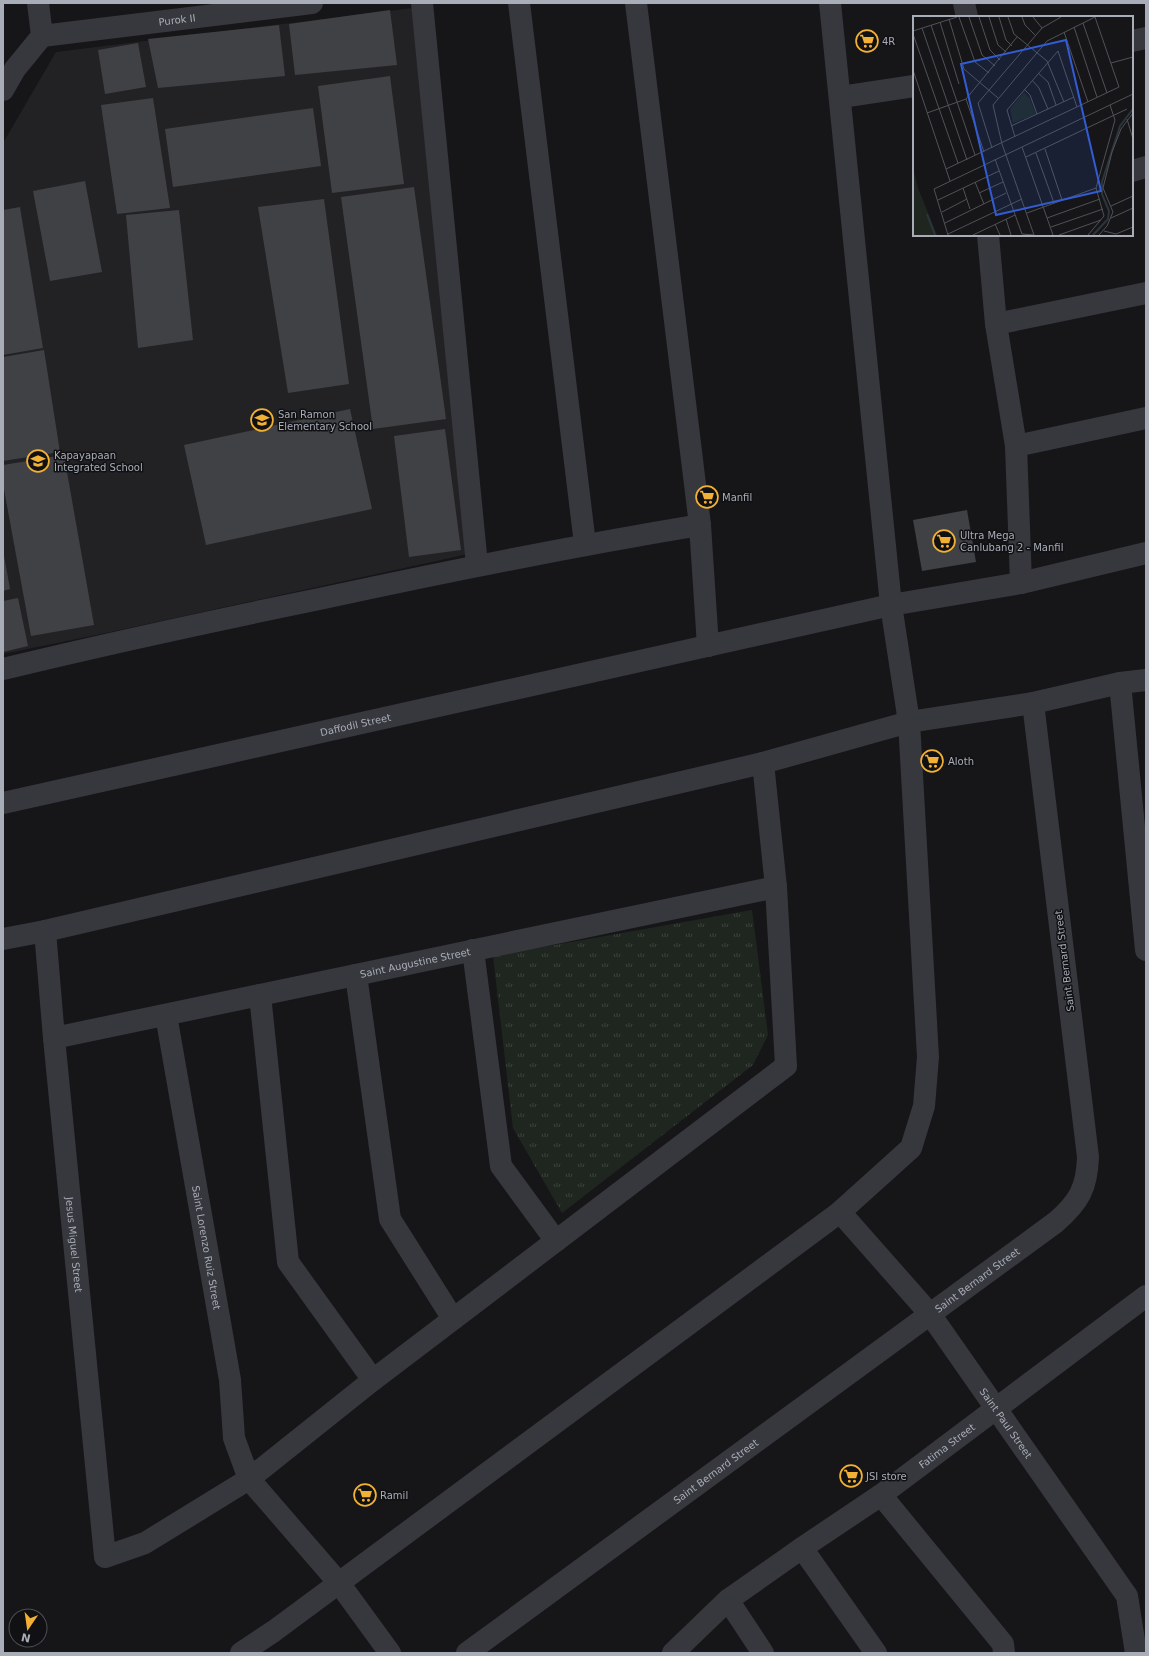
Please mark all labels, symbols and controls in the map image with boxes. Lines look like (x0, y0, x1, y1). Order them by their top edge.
street label: Purok II (158, 12, 196, 28)
inset map (913, 16, 1133, 236)
supermarket icon: 4R (854, 28, 880, 54)
place label: 4R (882, 36, 895, 47)
school or university icon: San Ramon Elementary School (249, 407, 275, 433)
place label: San Ramon Elementary School (278, 409, 372, 432)
school or university icon: Kapayapaan Integrated School (25, 448, 51, 474)
place label: Kapayapaan Integrated School (54, 450, 143, 473)
supermarket icon: Manfil (694, 484, 720, 510)
place label: Manfil (722, 492, 752, 503)
supermarket icon: Ultra Mega Canlubang 2 - Manfil (931, 528, 957, 554)
place label: Ultra Mega Canlubang 2 - Manfil (960, 530, 1063, 553)
street label: Daffodil Street (319, 712, 392, 738)
supermarket icon: Aloth (919, 748, 945, 774)
place label: Aloth (948, 756, 974, 767)
street label: Saint Bernard Street (1053, 910, 1076, 1012)
street label: Saint Augustine Street (359, 946, 472, 980)
street label: Saint Lorenzo Ruiz Street (190, 1185, 223, 1310)
street label: Jesus Miguel Street (64, 1195, 84, 1293)
street label: Saint Bernard Street (933, 1246, 1022, 1315)
street label: Saint Paul Street (977, 1386, 1034, 1461)
street label: Fatima Street (917, 1422, 977, 1471)
street label: Saint Bernard Street (671, 1437, 760, 1506)
supermarket icon: JSI store (838, 1463, 864, 1489)
place label: JSI store (865, 1471, 907, 1482)
supermarket icon: Ramil (352, 1482, 378, 1508)
place label: Ramil (380, 1490, 408, 1501)
north arrow (8, 1608, 48, 1648)
text: N (20, 1630, 32, 1645)

